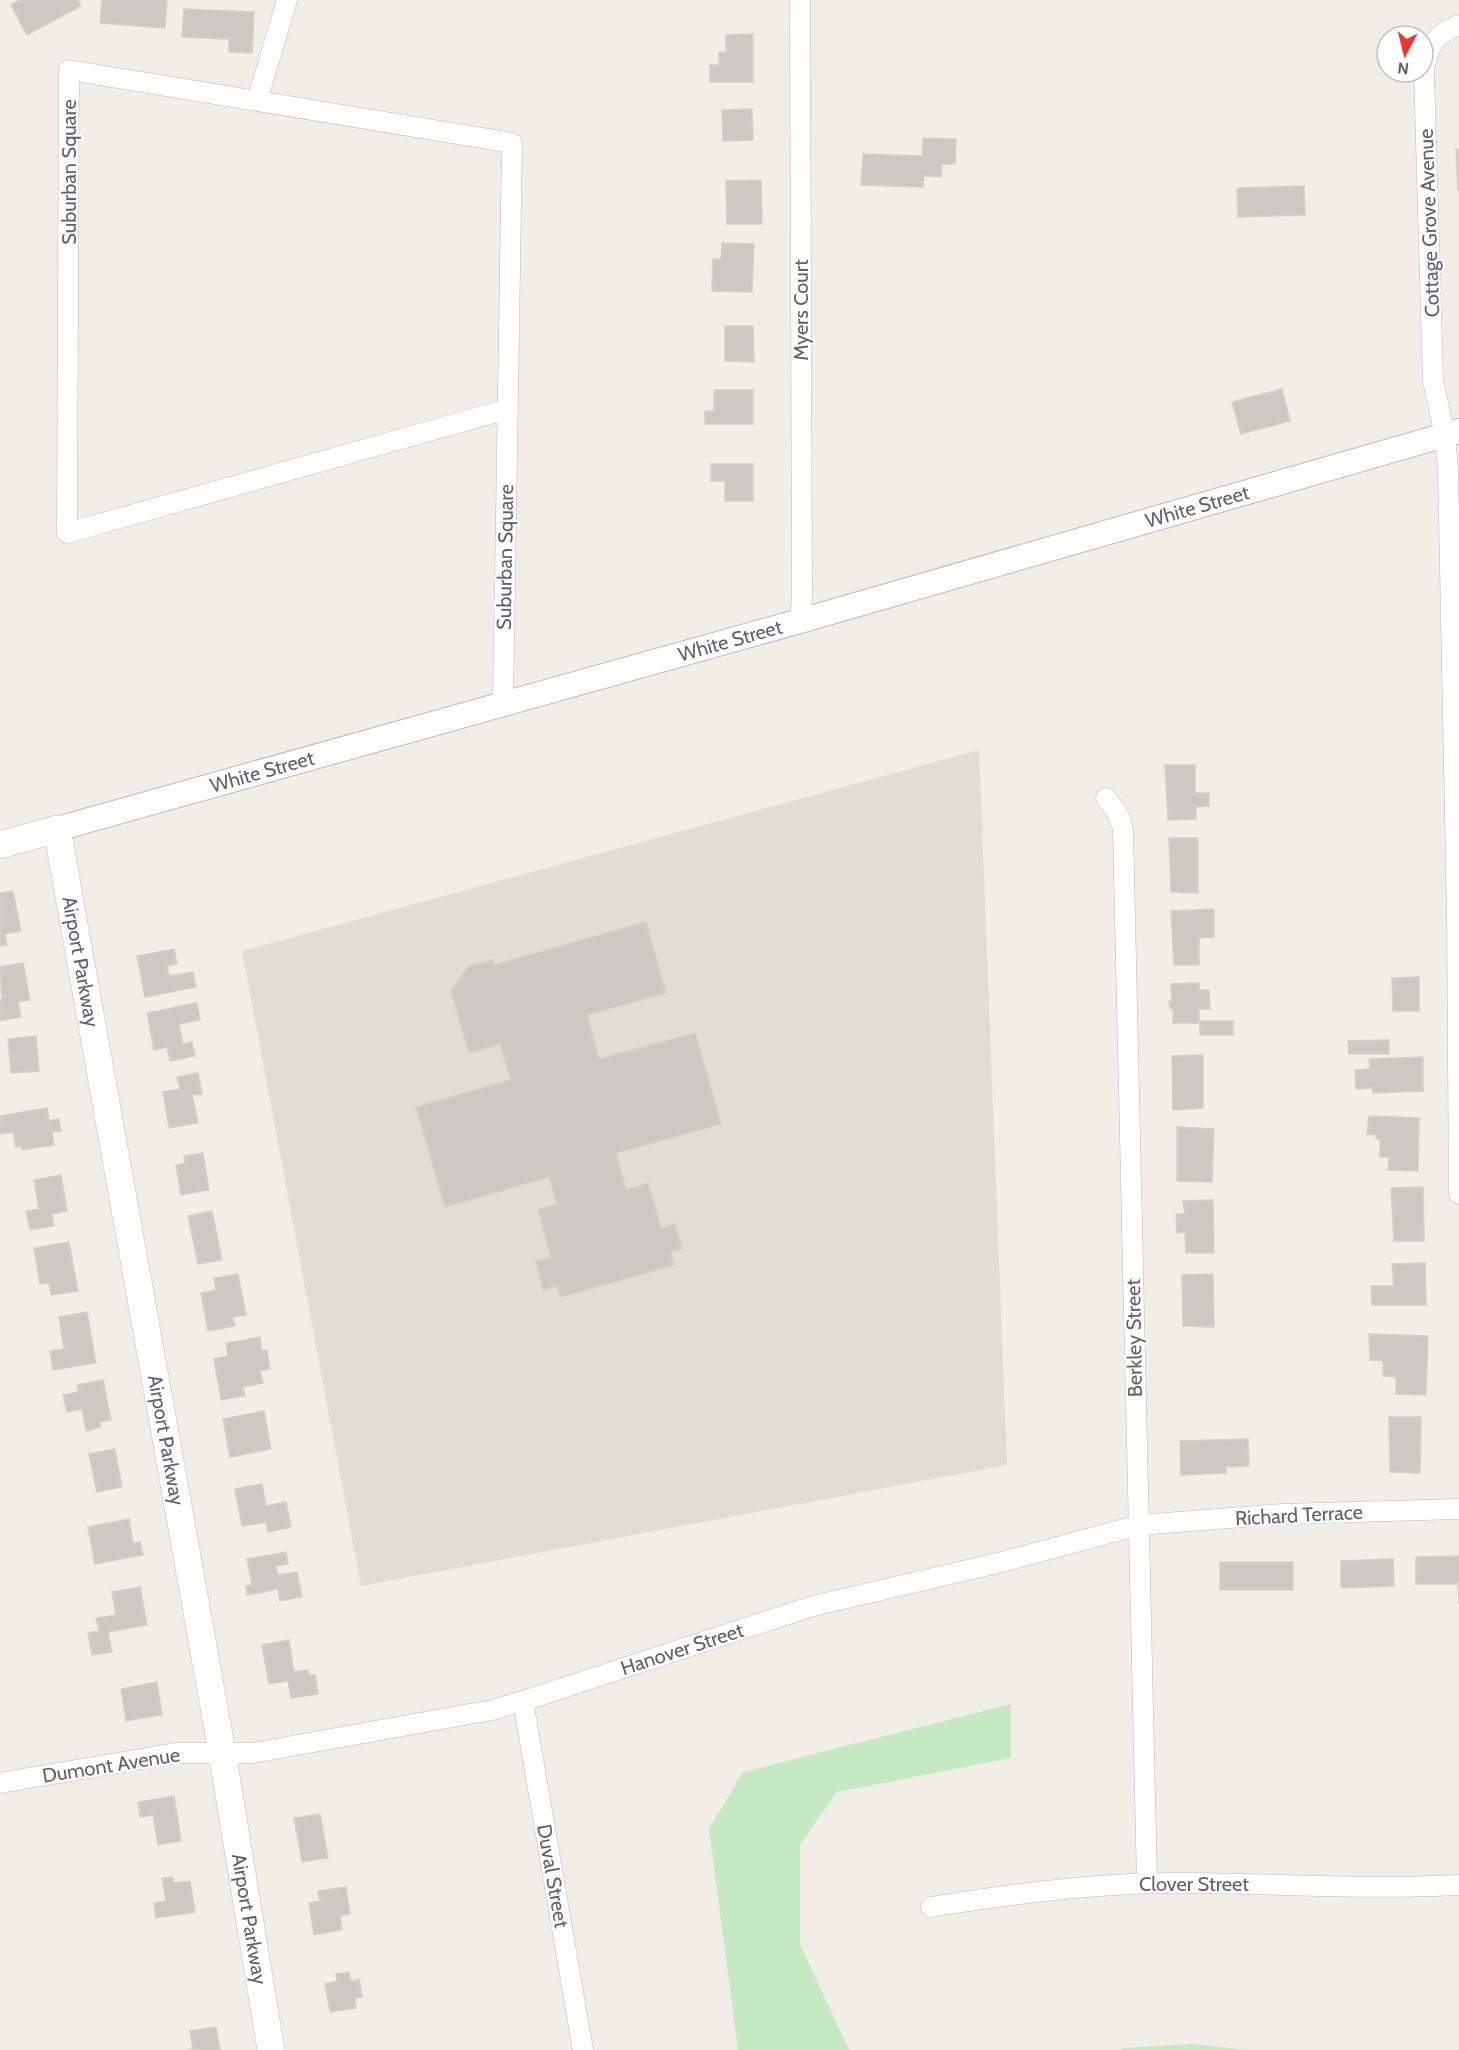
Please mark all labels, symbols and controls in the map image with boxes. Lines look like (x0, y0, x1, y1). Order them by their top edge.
north arrow (1375, 24, 1435, 84)
text: N (1396, 58, 1410, 79)
street label: Suburban Square (57, 99, 81, 245)
street label: Cottage Grove Avenue (1414, 128, 1444, 318)
street label: Myers Court (789, 259, 813, 361)
street label: White Street (1143, 480, 1252, 533)
street label: Suburban Square (492, 484, 518, 630)
street label: White Street (675, 615, 785, 667)
street label: White Street (207, 746, 317, 798)
street label: Airport Parkway (57, 894, 104, 1029)
street label: Berkley Street (1121, 1278, 1147, 1397)
street label: Airport Parkway (143, 1373, 190, 1507)
street label: Richard Terrace (1234, 1500, 1364, 1530)
street label: Hanover Street (618, 1618, 747, 1680)
street label: Dumont Avenue (40, 1742, 182, 1788)
street label: Duval Street (532, 1822, 574, 1930)
street label: Airport Parkway (227, 1852, 272, 1986)
street label: Clover Street (1139, 1872, 1249, 1896)

